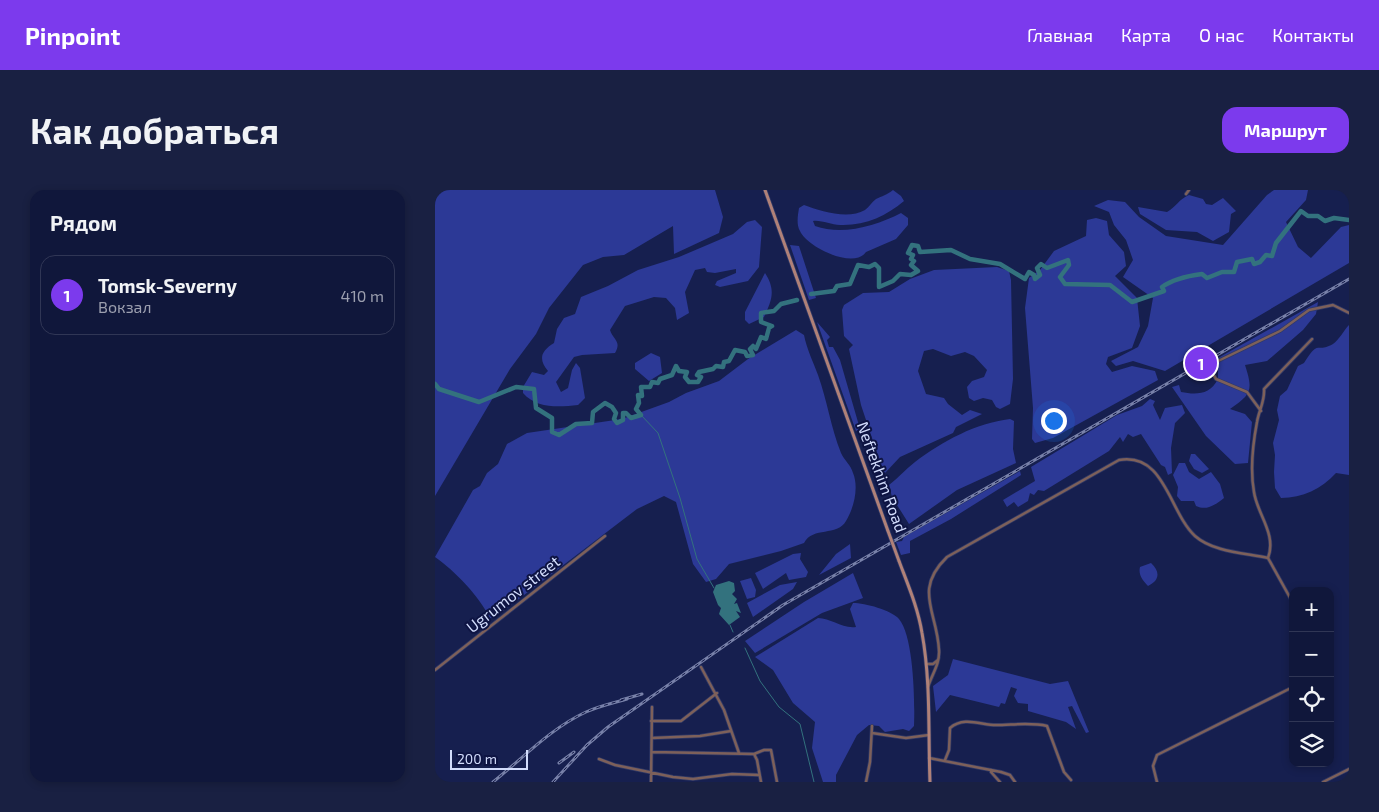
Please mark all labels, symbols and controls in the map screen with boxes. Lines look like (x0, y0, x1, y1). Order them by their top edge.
text: Pinpoint (25, 21, 120, 50)
text: Главная (1027, 24, 1093, 46)
text: Карта (1121, 24, 1171, 46)
text: О нас (1199, 24, 1244, 46)
text: Контакты (1272, 24, 1354, 46)
button: Маршрут (1222, 107, 1349, 153)
text: Как добраться (30, 109, 279, 151)
text: Рядом (50, 210, 117, 235)
text: Tomsk-Severny (98, 274, 237, 297)
text: 1 (64, 286, 70, 305)
text: 410 m (341, 286, 384, 305)
text: Вокзал (98, 297, 151, 316)
pin: 1 (1185, 344, 1217, 382)
your location (1041, 408, 1067, 434)
street label: Neftekhim Road (854, 419, 911, 535)
street label: Ugrumov street (462, 551, 563, 636)
map controls (1289, 587, 1334, 767)
button: + (1289, 587, 1334, 632)
button: − (1289, 632, 1334, 677)
button: locate (1289, 677, 1334, 722)
button: layers (1289, 722, 1334, 767)
scale bar (450, 747, 527, 770)
text: 200 m (457, 750, 497, 767)

